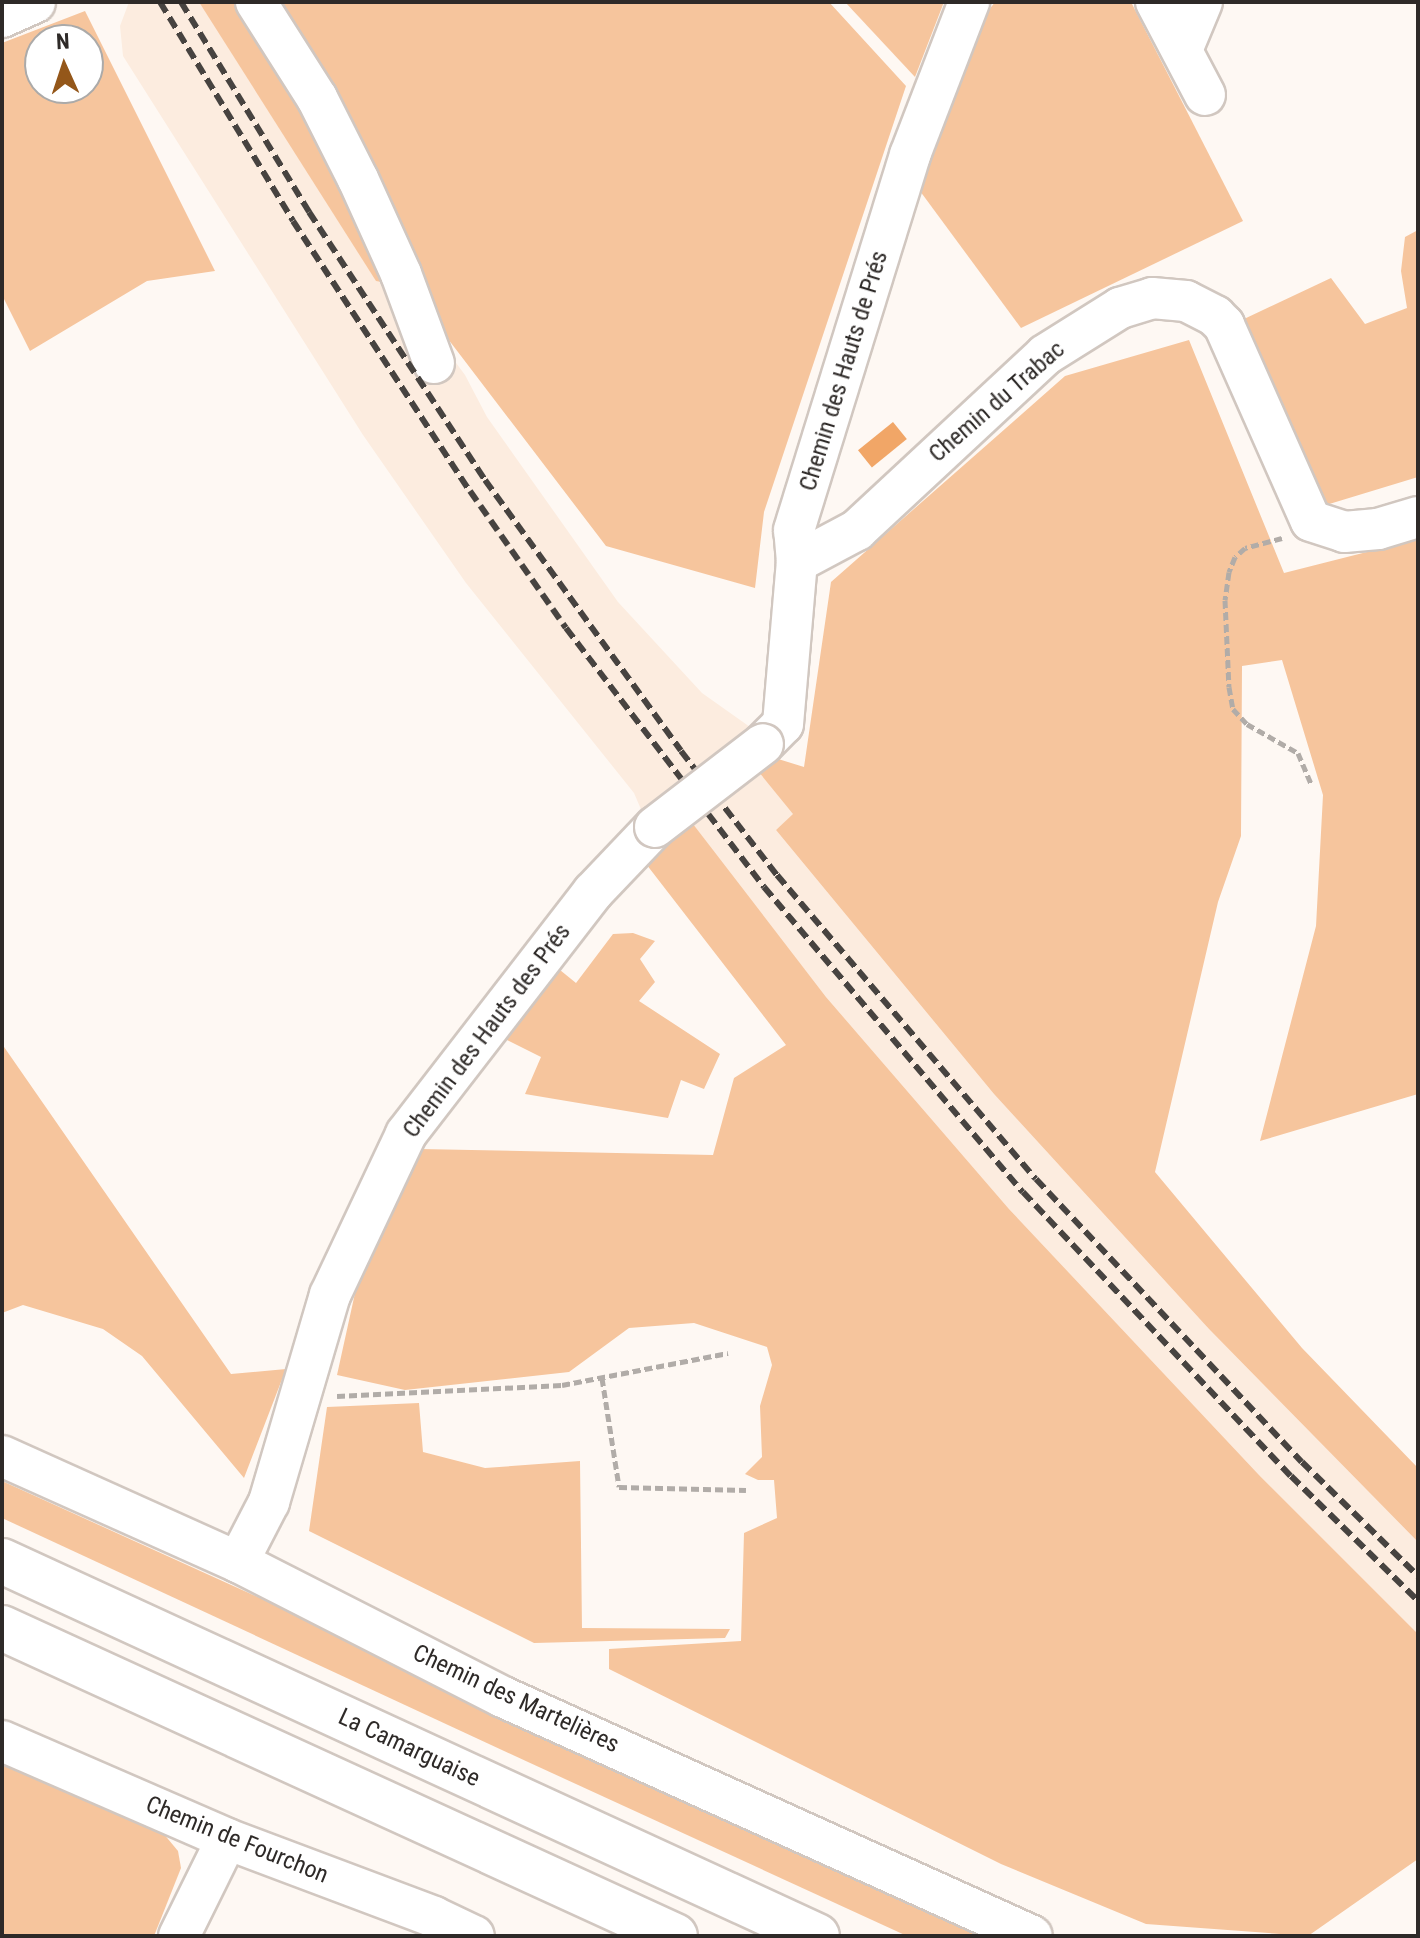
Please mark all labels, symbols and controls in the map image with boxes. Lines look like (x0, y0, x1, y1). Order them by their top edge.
north arrow (24, 24, 104, 104)
text: N (55, 29, 70, 54)
street label: Chemin des Hauts de Prés (794, 247, 894, 495)
street label: Chemin du Trabac (923, 335, 1071, 469)
street label: Chemin des Hauts des Prés (397, 918, 577, 1144)
street label: Chemin des Martelières (408, 1639, 624, 1759)
street label: La Camarguaise (334, 1703, 484, 1793)
street label: Chemin de Fourchon (142, 1790, 332, 1890)

